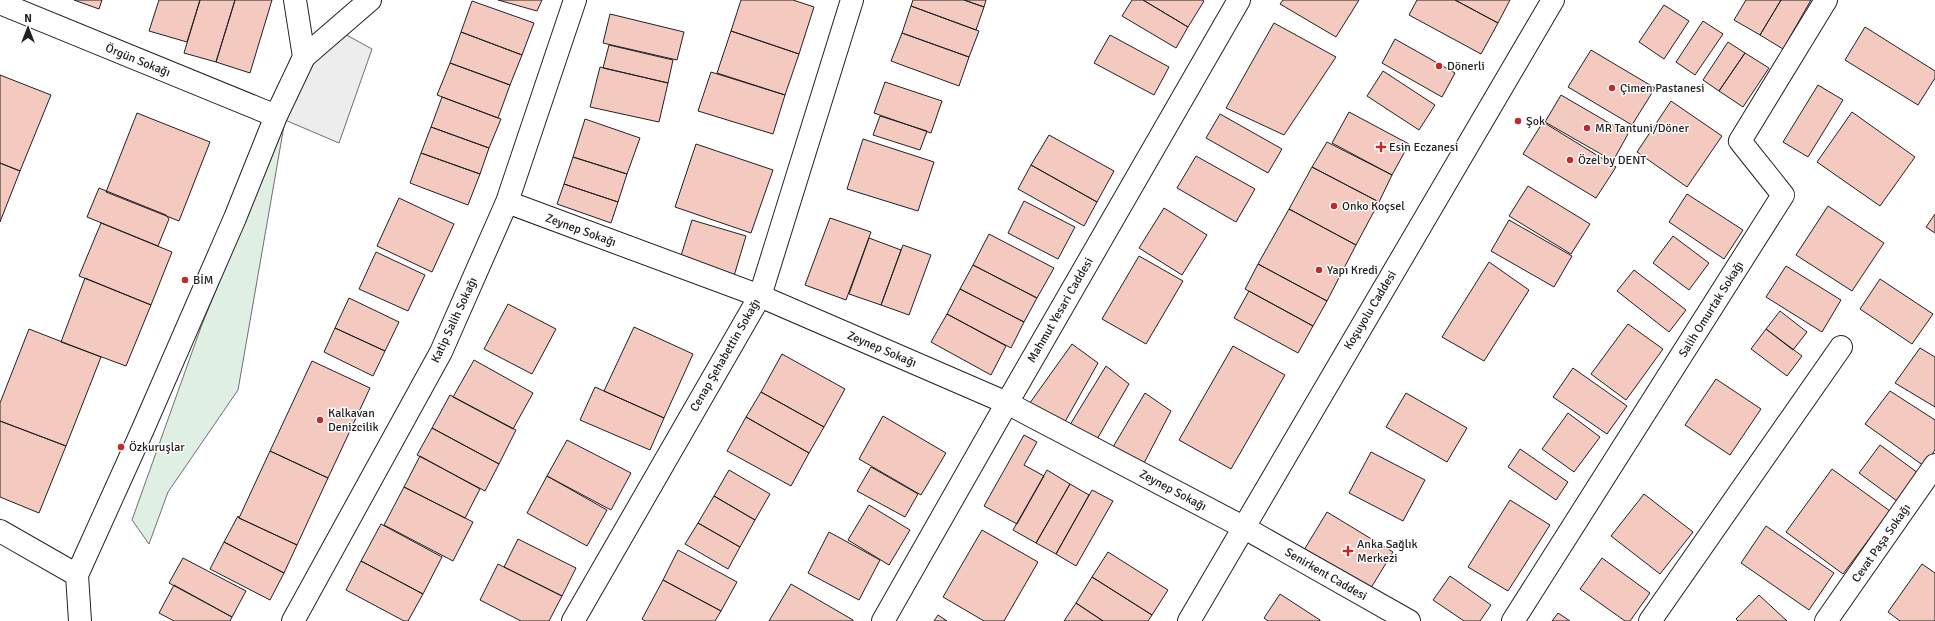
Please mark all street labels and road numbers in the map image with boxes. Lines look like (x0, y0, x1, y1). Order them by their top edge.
street label: Örgün Sokağı (103, 41, 173, 80)
street label: Zeynep Sokağı (543, 211, 618, 250)
street label: Mahmut Yesari Caddesi (1024, 255, 1097, 366)
street label: Salih Omurtak Sokağı (1676, 258, 1747, 360)
street label: Koşuyolu Caddesi (1341, 268, 1400, 353)
street label: Katip Salih Sokağı (428, 275, 481, 365)
street label: Cenap Şehabettin Sokağı (687, 296, 764, 414)
street label: Zeynep Sokağı (845, 328, 919, 371)
street label: Zeynep Sokağı (1137, 466, 1209, 514)
street label: Cevat Paşa Sokağı (1849, 501, 1914, 585)
street label: Senirkent Caddesi (1282, 545, 1370, 604)

